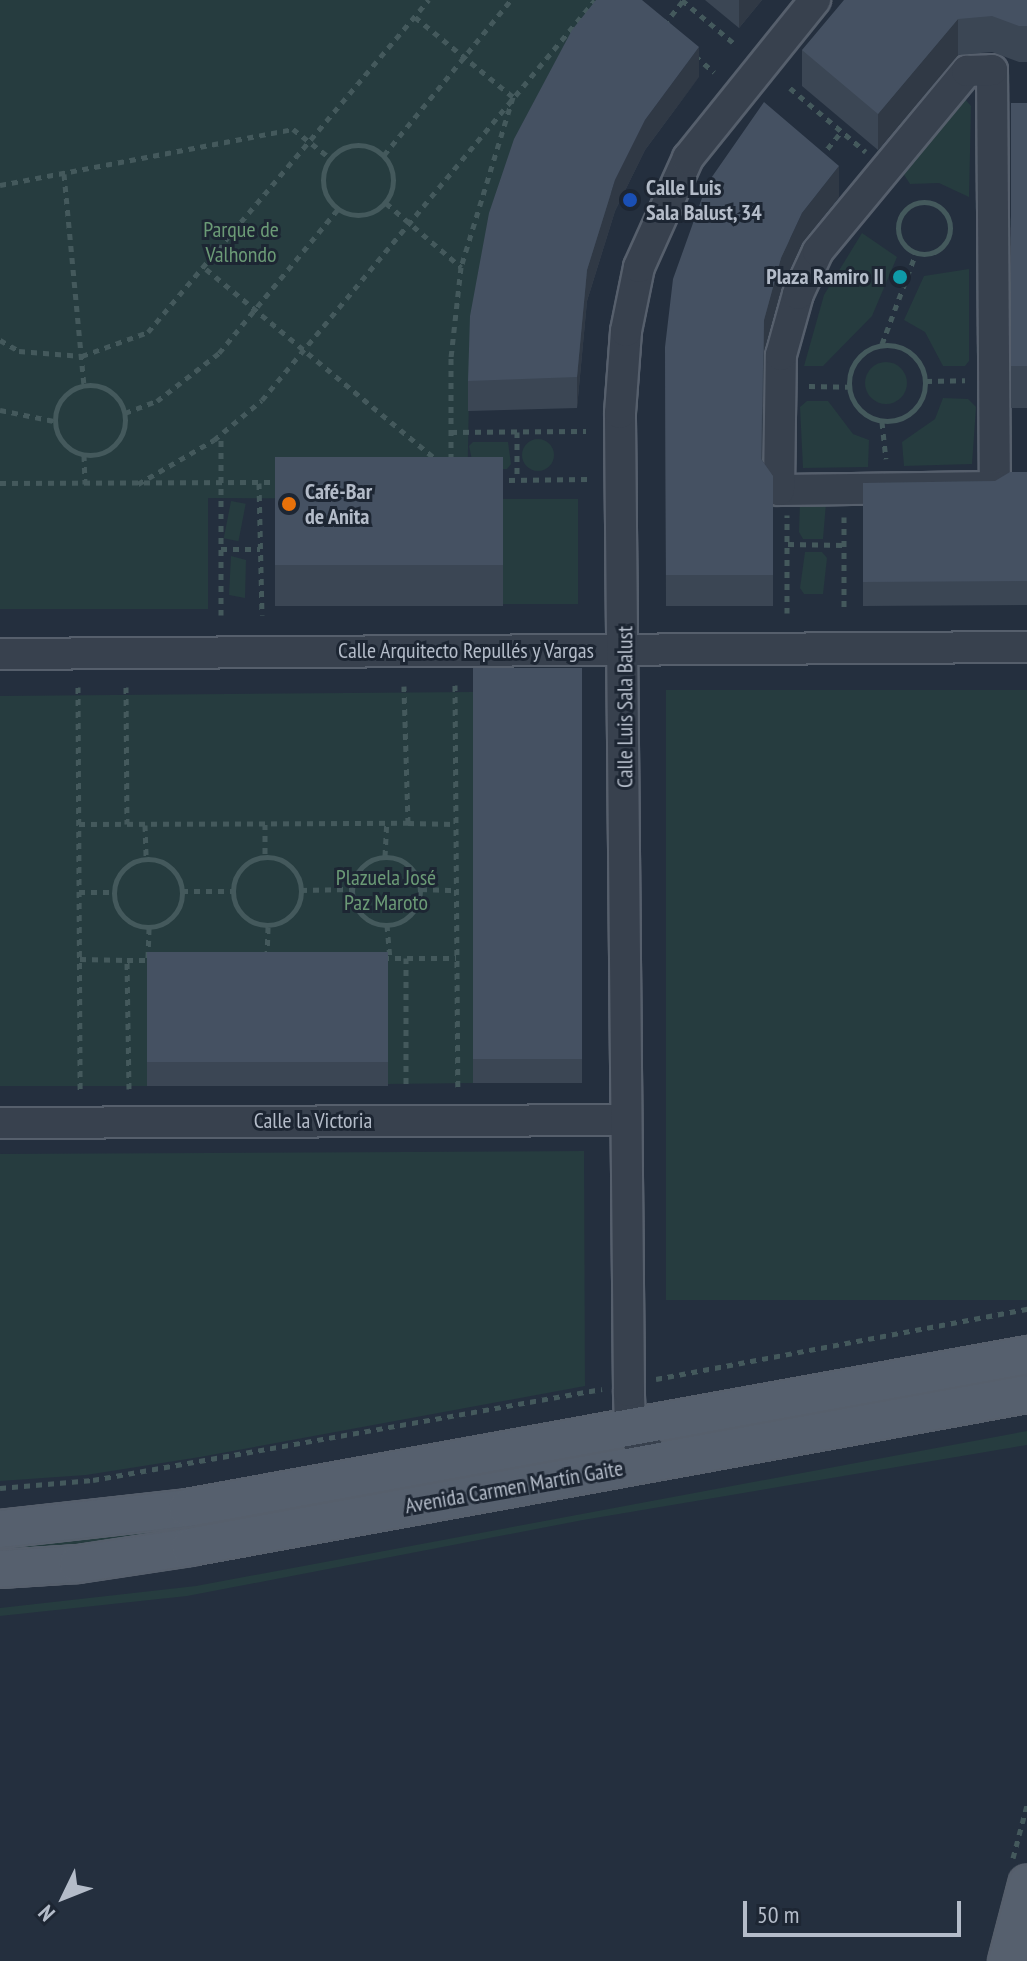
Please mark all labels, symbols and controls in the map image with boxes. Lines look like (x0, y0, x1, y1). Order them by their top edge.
place label: Calle Luis Sala Balust, 34 (646, 174, 763, 226)
marker: Calle Luis Sala Balust, 34 (621, 191, 639, 209)
park label: Parque de Valhondo (203, 216, 279, 268)
place label: Plaza Ramiro II (766, 264, 884, 290)
marker: Plaza Ramiro II (891, 268, 909, 286)
place label: Café-Bar de Anita (305, 478, 372, 530)
marker: Café-Bar de Anita (280, 495, 298, 513)
street label: Calle Luis Sala Balust (612, 626, 638, 788)
street label: Calle Arquitecto Repullés y Vargas (337, 638, 595, 664)
park label: Plazuela José Paz Maroto (336, 864, 436, 916)
street label: Calle la Victoria (254, 1108, 372, 1134)
street label: Avenida Carmen Martín Gaite (403, 1455, 625, 1519)
north arrow (24, 1857, 104, 1937)
scale bar (747, 1885, 965, 1935)
text: N (32, 1899, 61, 1927)
text: 50 m (757, 1899, 799, 1930)

